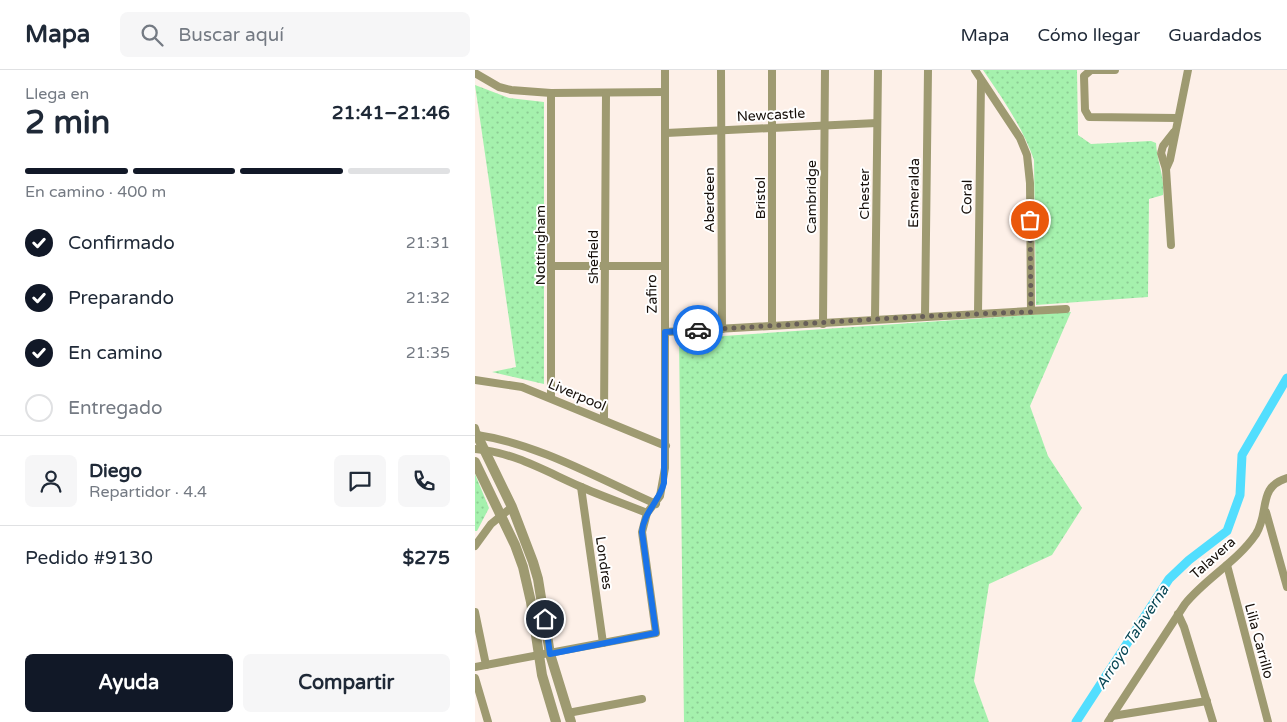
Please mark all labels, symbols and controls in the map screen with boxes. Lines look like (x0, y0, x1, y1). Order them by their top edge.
search box (120, 12, 470, 57)
text: Mapa (25, 20, 90, 49)
icon: search (138, 21, 166, 49)
text: Buscar aquí (178, 24, 284, 46)
text: Mapa (960, 24, 1009, 46)
text: Cómo llegar (1037, 24, 1140, 46)
text: Guardados (1168, 24, 1262, 46)
text: Llega en (25, 84, 89, 104)
text: 21:41–21:46 (332, 102, 450, 124)
text: 2 min (25, 104, 110, 142)
street label: Newcastle (736, 105, 806, 125)
street label: Esmeralda (905, 158, 923, 228)
street label: Cambridge (803, 160, 820, 234)
street label: Aberdeen (701, 167, 718, 233)
street label: Chester (856, 168, 873, 220)
street label: Bristol (752, 177, 769, 219)
street label: Coral (958, 179, 976, 215)
text: En camino · 400 m (25, 182, 166, 202)
pin (1009, 199, 1051, 241)
street label: Nottingham (532, 205, 549, 285)
icon: bag (1016, 206, 1044, 234)
icon: check (25, 229, 53, 257)
street label: Shefield (585, 230, 602, 284)
text: Confirmado (68, 232, 175, 254)
text: 21:31 (406, 233, 450, 253)
street label: Zafiro (643, 274, 661, 314)
icon: check (25, 284, 53, 312)
text: Preparando (68, 287, 174, 309)
text: 21:32 (406, 288, 450, 308)
courier (673, 305, 723, 355)
icon: car (684, 316, 712, 344)
icon: check (25, 339, 53, 367)
text: En camino (68, 342, 163, 364)
text: 21:35 (406, 343, 450, 363)
street label: Liverpool (545, 375, 609, 415)
text: Entregado (68, 397, 163, 419)
button: person (25, 455, 77, 507)
button: chat (334, 455, 386, 507)
button: phone (398, 455, 450, 507)
text: Diego (89, 460, 142, 482)
text: Repartidor · 4.4 (89, 482, 207, 502)
street label: Talavera (1187, 533, 1239, 583)
street label: Londres (592, 535, 616, 591)
text: Pedido #9130 (25, 547, 153, 569)
text: $275 (402, 547, 450, 569)
water label: Arroyo Talaverna (1092, 581, 1173, 692)
pin (524, 598, 566, 640)
street label: Lilia Carrillo (1241, 601, 1277, 681)
icon: home (531, 605, 559, 633)
button: Ayuda (25, 654, 233, 712)
button: Compartir (243, 654, 450, 712)

